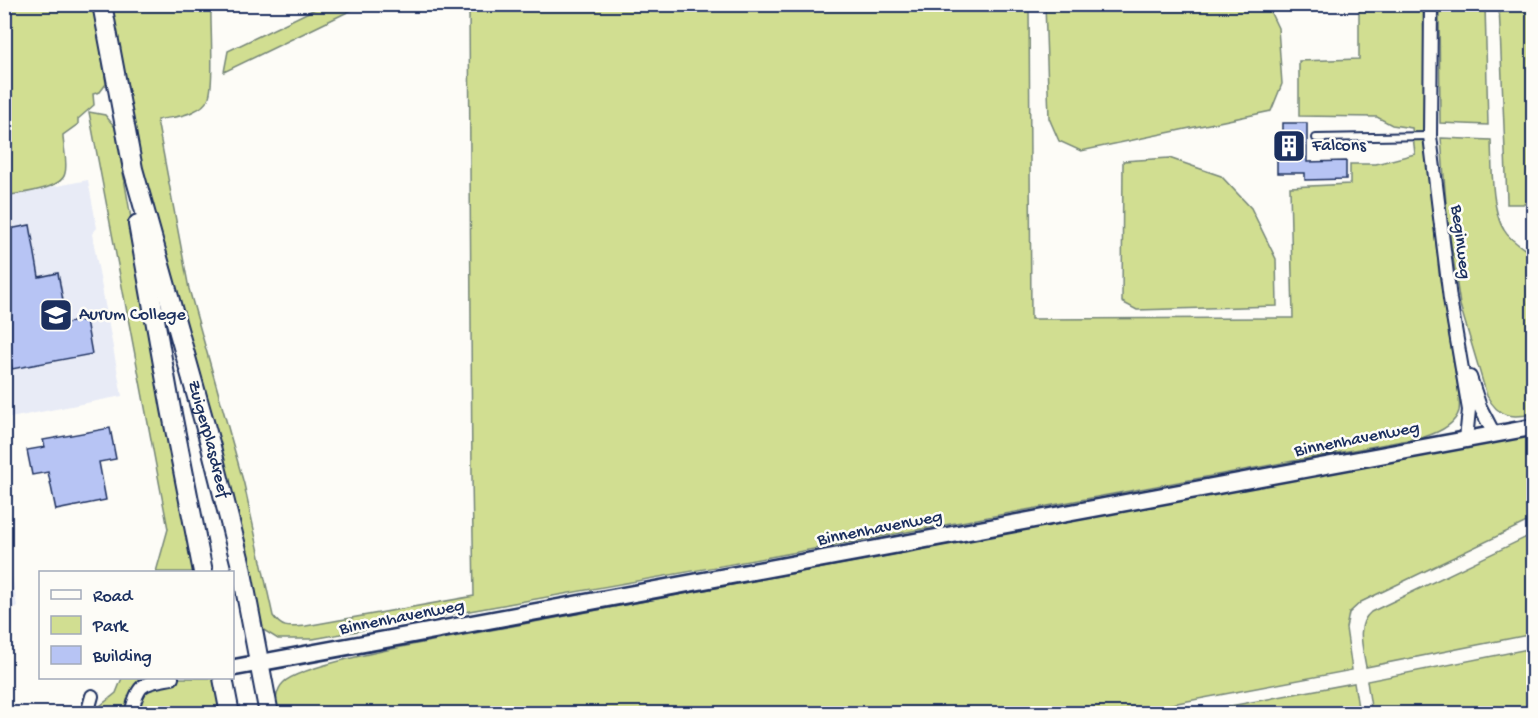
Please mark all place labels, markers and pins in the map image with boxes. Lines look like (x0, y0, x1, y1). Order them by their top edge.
building icon: Falcons (1271, 128, 1307, 164)
place label: Falcons (1311, 136, 1367, 157)
school or university icon: Aurum College (38, 297, 74, 333)
place label: Aurum College (79, 305, 186, 326)

